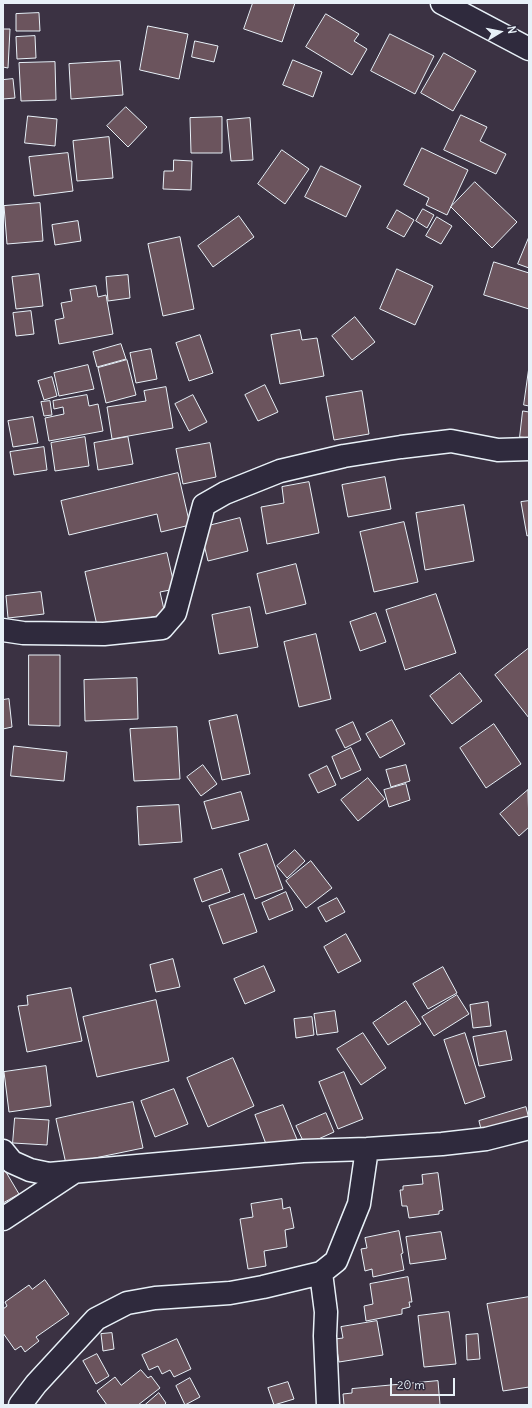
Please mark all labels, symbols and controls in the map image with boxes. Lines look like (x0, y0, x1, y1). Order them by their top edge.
north arrow (480, 12, 520, 52)
text: N (504, 25, 519, 35)
scale bar (392, 1370, 457, 1396)
text: 20 m (397, 1377, 425, 1392)

